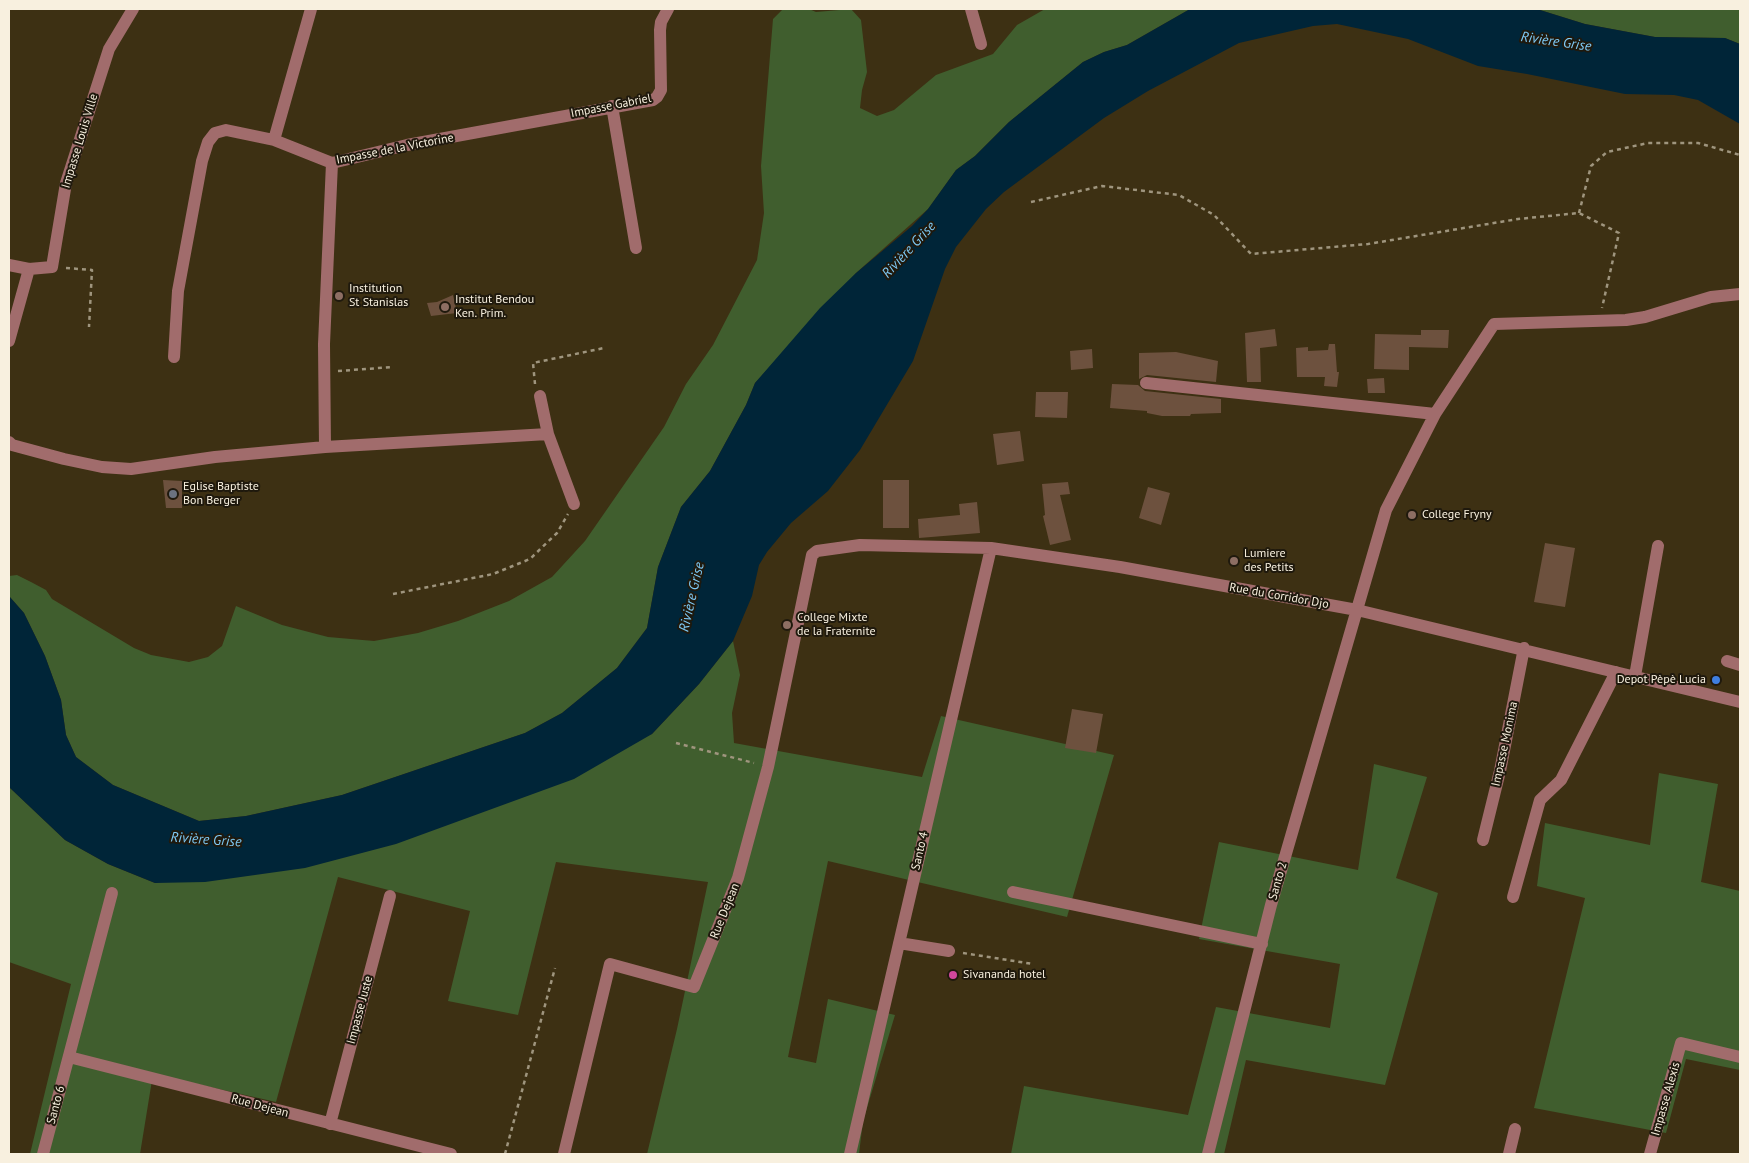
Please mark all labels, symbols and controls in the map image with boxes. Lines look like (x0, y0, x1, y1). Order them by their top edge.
water label: Rivière Grise (1520, 29, 1592, 55)
street label: Impasse Gabriel (569, 91, 653, 121)
street label: Impasse Louis Ville (59, 92, 101, 190)
street label: Impasse de la Victorine (335, 131, 455, 167)
water label: Rivière Grise (879, 218, 939, 282)
place label: Institution St Stanislas (349, 282, 408, 310)
marker: Institution St Stanislas (333, 290, 345, 302)
place label: Institut Bendou Ken. Prim. (455, 293, 534, 321)
marker: Institut Bendou Ken. Prim. (439, 301, 451, 313)
place label: Eglise Baptiste Bon Berger (183, 480, 259, 508)
marker: Eglise Baptiste Bon Berger (167, 488, 179, 500)
place label: College Fryny (1422, 508, 1492, 522)
marker: College Fryny (1406, 509, 1418, 521)
place label: Lumiere des Petits (1244, 547, 1294, 575)
marker: Lumiere des Petits (1228, 555, 1240, 567)
water label: Rivière Grise (676, 561, 708, 633)
street label: Rue du Corridor Djo (1228, 580, 1330, 612)
place label: College Mixte de la Fraternite (797, 611, 876, 639)
marker: College Mixte de la Fraternite (781, 619, 793, 631)
place label: Depot Pèpè Lucia (1617, 673, 1706, 687)
marker: Depot Pèpè Lucia (1710, 674, 1722, 686)
street label: Impasse Monima (1489, 700, 1521, 788)
water label: Rivière Grise (170, 829, 242, 851)
street label: Santo 4 (909, 830, 931, 872)
street label: Santo 2 (1266, 860, 1290, 902)
street label: Rue Dejean (707, 881, 743, 941)
place label: Sivananda hotel (963, 968, 1046, 982)
marker: Sivananda hotel (947, 969, 959, 981)
street label: Impasse Juste (344, 974, 376, 1046)
street label: Impasse Alexis (1649, 1061, 1683, 1137)
street label: Santo 6 (44, 1084, 68, 1126)
street label: Rue Dejean (230, 1091, 290, 1121)

